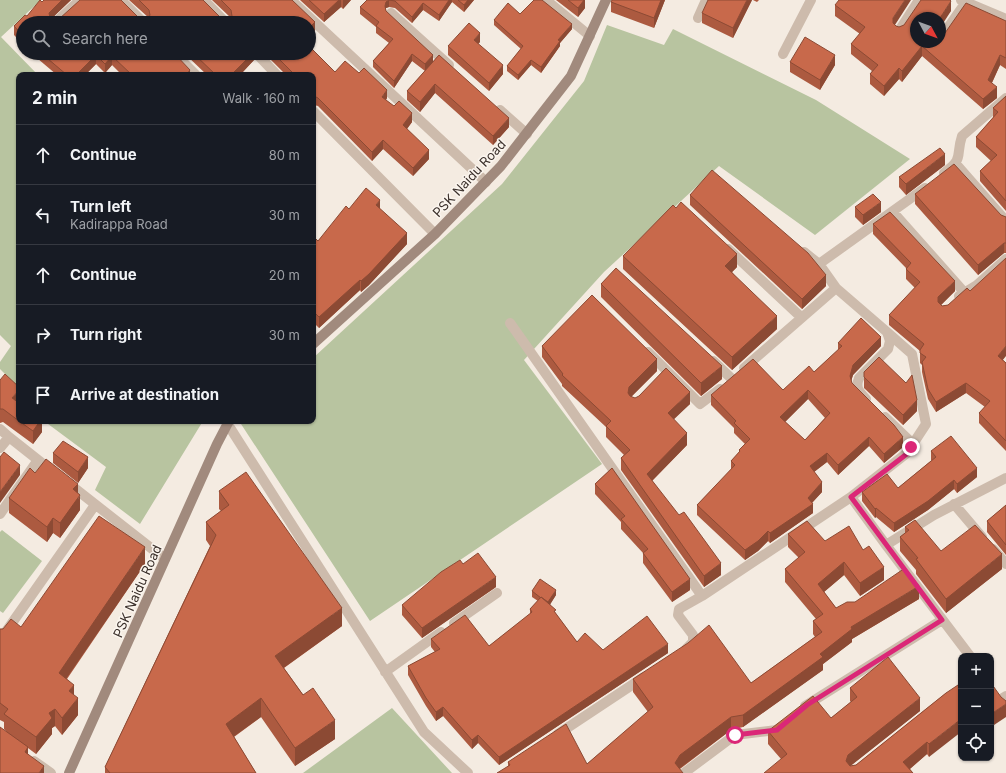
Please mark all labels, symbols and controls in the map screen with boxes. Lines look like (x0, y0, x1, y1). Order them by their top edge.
north arrow (910, 12, 946, 48)
search box (16, 16, 316, 60)
icon: search (30, 27, 52, 49)
text: Search here (62, 29, 148, 48)
text: 2 min (32, 88, 77, 108)
text: Walk · 160 m (223, 90, 300, 106)
street label: PSK Naidu Road (429, 136, 509, 220)
icon: ahead (32, 144, 54, 166)
text: Continue (70, 145, 137, 164)
text: 80 m (269, 147, 300, 163)
text: Turn left (70, 197, 131, 216)
icon: left (32, 204, 54, 226)
text: 30 m (269, 207, 300, 223)
text: Kadirappa Road (70, 216, 168, 232)
icon: ahead (32, 264, 54, 286)
text: Continue (70, 265, 137, 284)
text: 20 m (269, 267, 300, 283)
icon: right (32, 324, 54, 346)
text: Turn right (70, 325, 142, 344)
text: 30 m (269, 327, 300, 343)
icon: arrive (32, 384, 54, 406)
text: Arrive at destination (70, 385, 219, 404)
route end (902, 438, 920, 456)
street label: PSK Naidu Road (109, 542, 165, 640)
map controls (958, 653, 994, 761)
button: + (958, 653, 994, 689)
button: − (958, 689, 994, 725)
button: locate (958, 725, 994, 761)
route start (726, 726, 744, 744)

